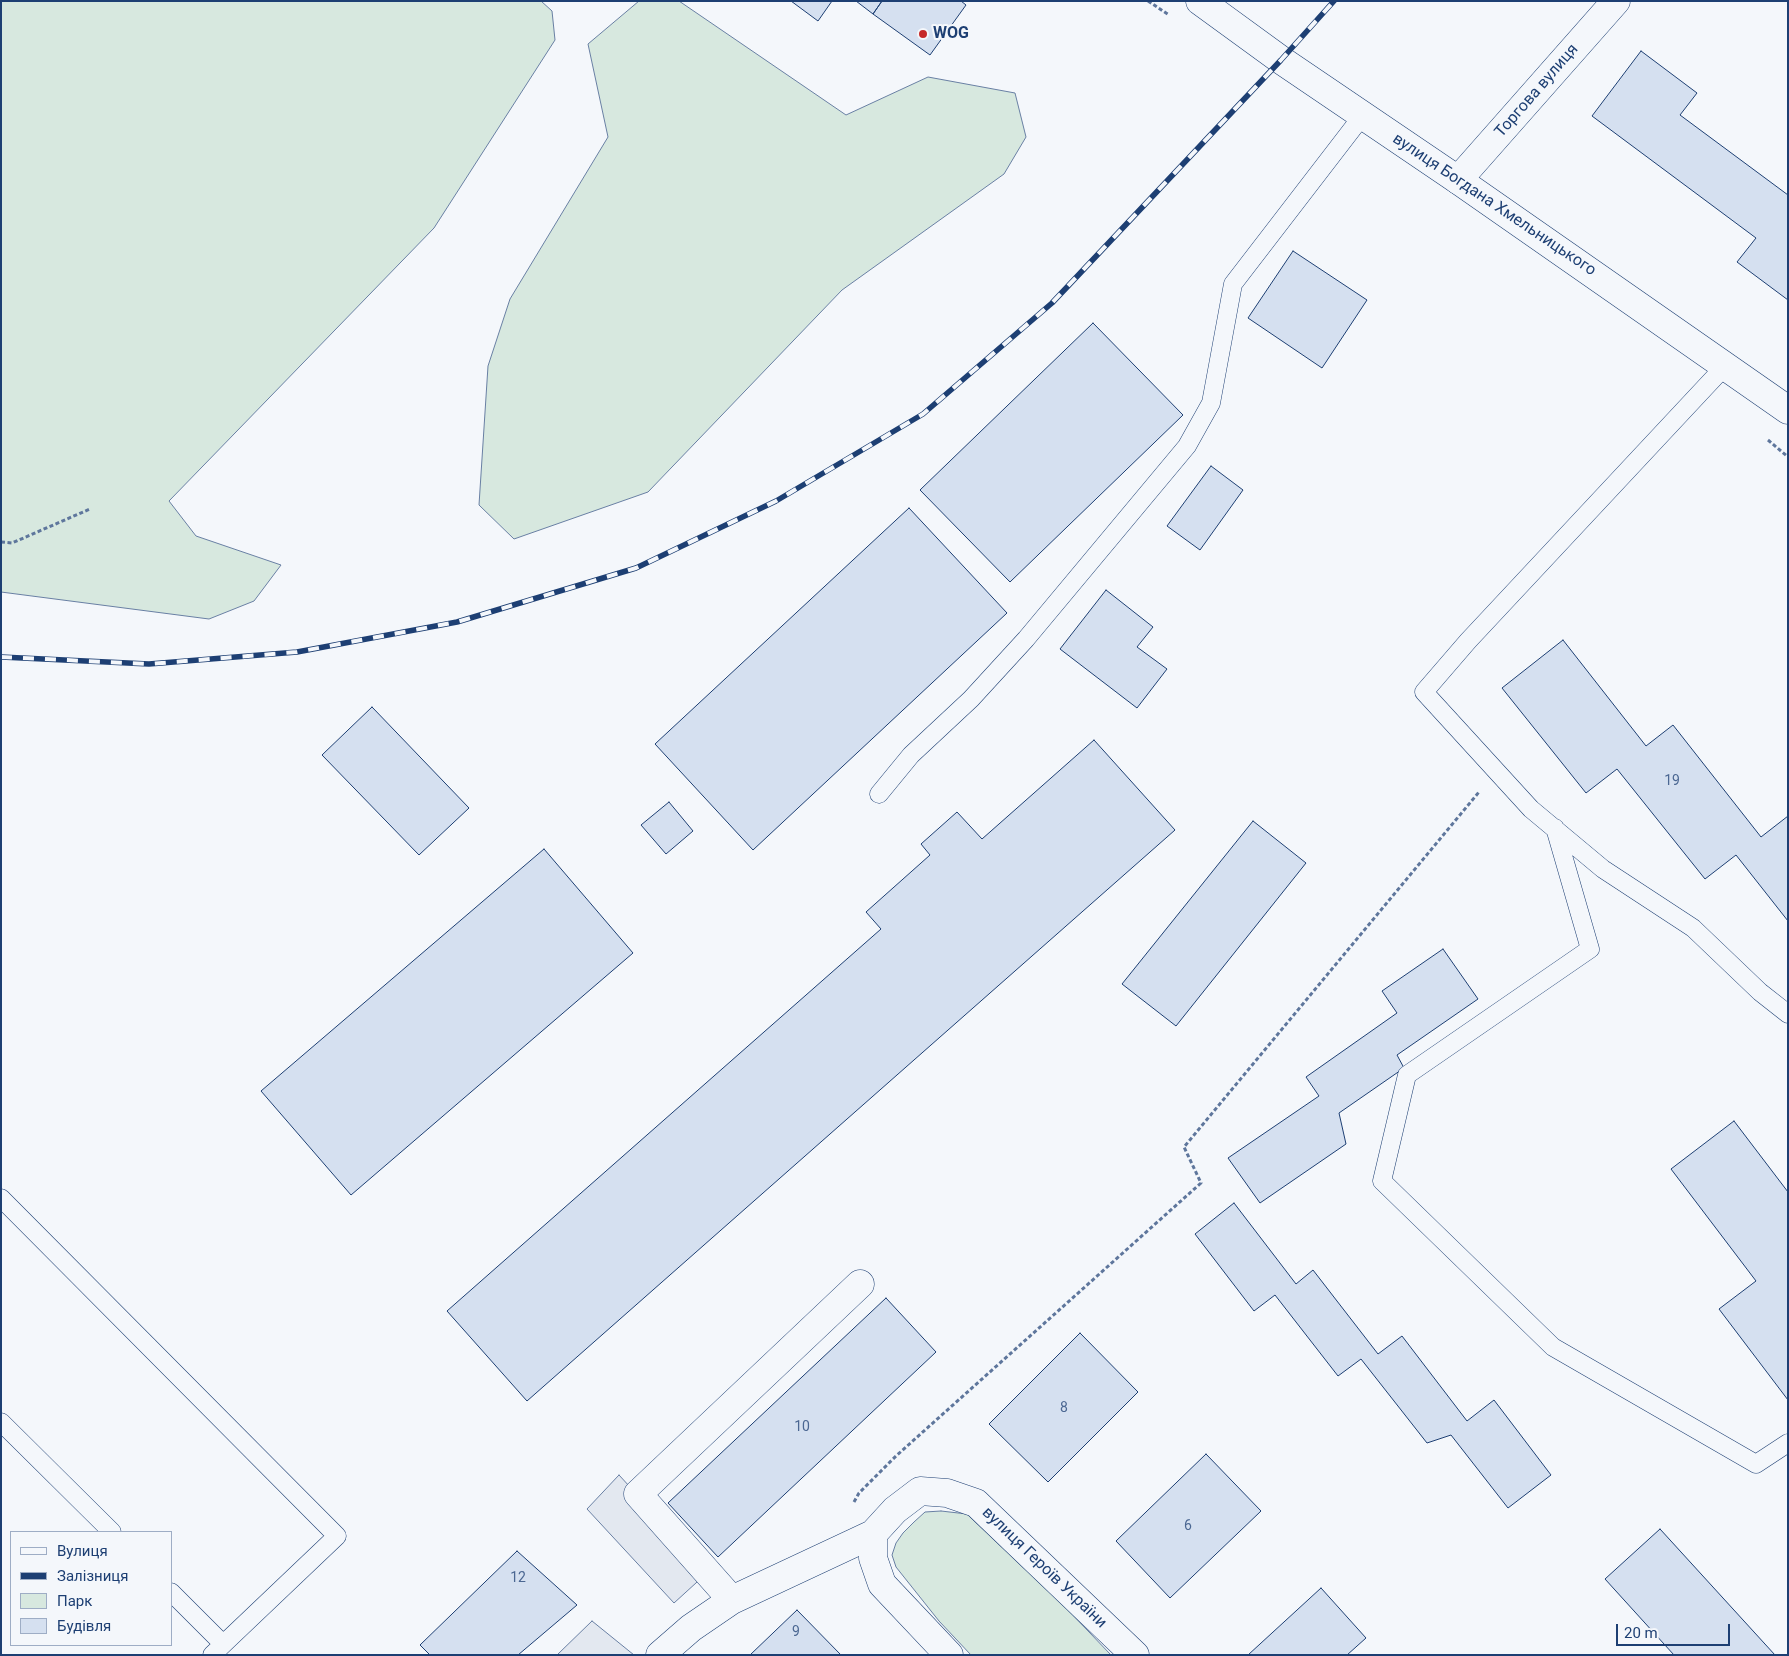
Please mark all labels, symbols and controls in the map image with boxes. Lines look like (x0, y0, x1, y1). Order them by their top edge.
place label: WOG (933, 24, 969, 44)
marker: WOG (917, 28, 929, 40)
street label: Торгова вулиця (1491, 40, 1583, 142)
street label: вулиця Богдана Хмельницького (1389, 130, 1599, 280)
house number: 19 (1664, 773, 1680, 789)
house number: 8 (1060, 1400, 1068, 1416)
house number: 10 (794, 1419, 810, 1435)
street label: вулиця Героїв України (978, 1503, 1110, 1633)
house number: 6 (1184, 1518, 1192, 1534)
legend (10, 1531, 172, 1646)
text: Вулиця (57, 1542, 108, 1560)
text: Залізниця (57, 1567, 129, 1585)
house number: 12 (510, 1570, 526, 1586)
text: Парк (57, 1592, 92, 1610)
scale bar (1619, 1614, 1733, 1646)
text: Будівля (57, 1617, 111, 1635)
house number: 9 (792, 1624, 800, 1640)
text: 20 m (1624, 1624, 1658, 1642)

